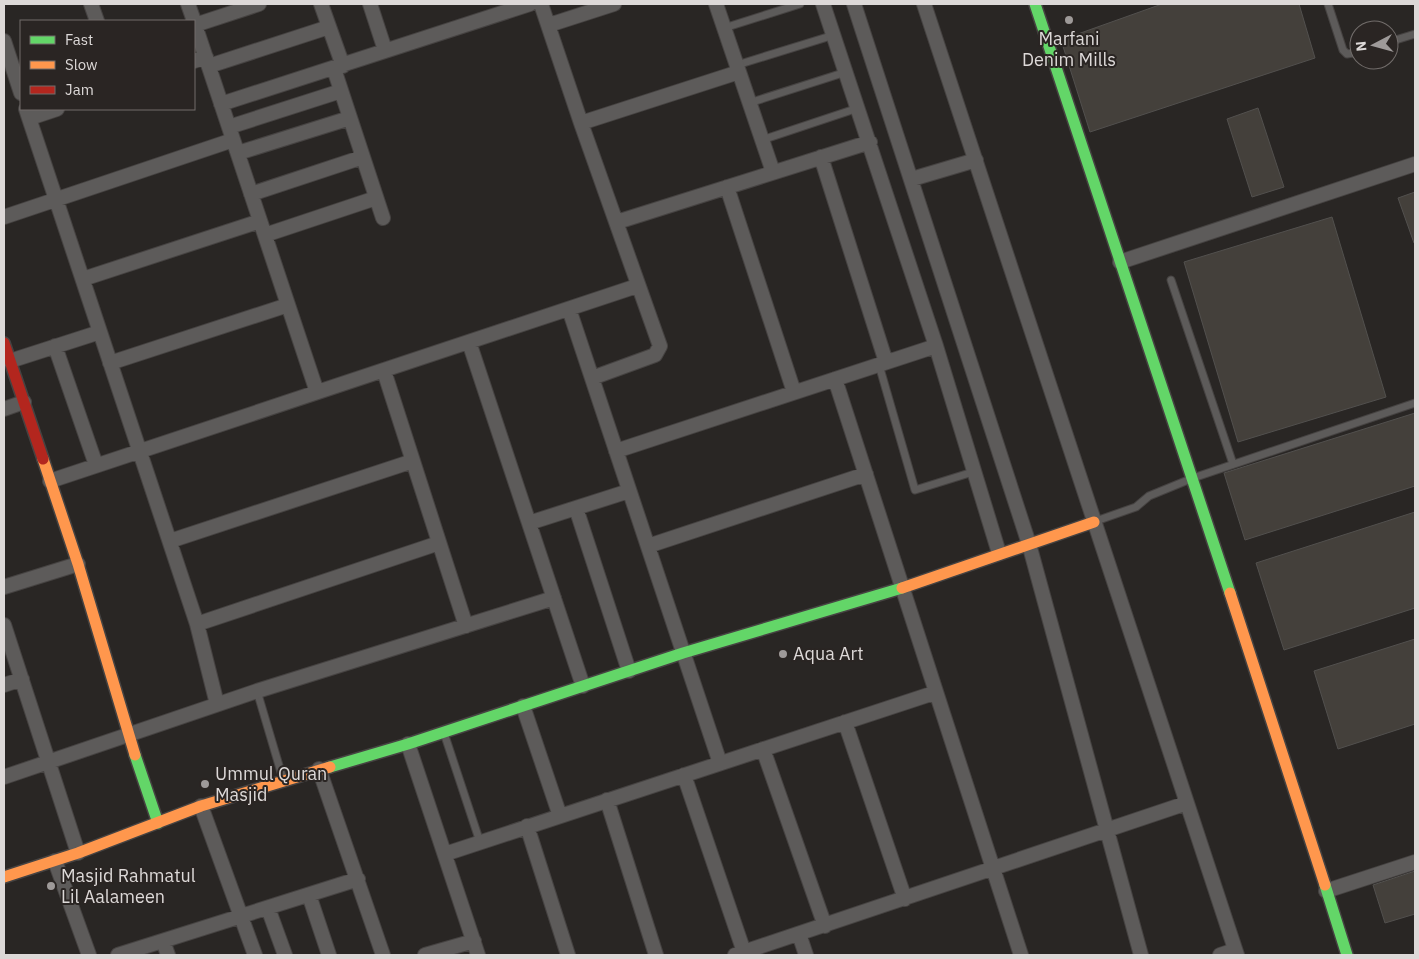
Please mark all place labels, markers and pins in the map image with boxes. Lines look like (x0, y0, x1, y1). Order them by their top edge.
marker: Marfani Denim Mills (1063, 14, 1075, 26)
place label: Marfani Denim Mills (1022, 27, 1116, 71)
place label: Aqua Art (793, 642, 864, 665)
marker: Aqua Art (777, 648, 789, 660)
place label: Ummul Quran Masjid (215, 762, 327, 806)
marker: Ummul Quran Masjid (199, 778, 211, 790)
place label: Masjid Rahmatul Lil Aalameen (61, 864, 196, 908)
marker: Masjid Rahmatul Lil Aalameen (45, 880, 57, 892)

